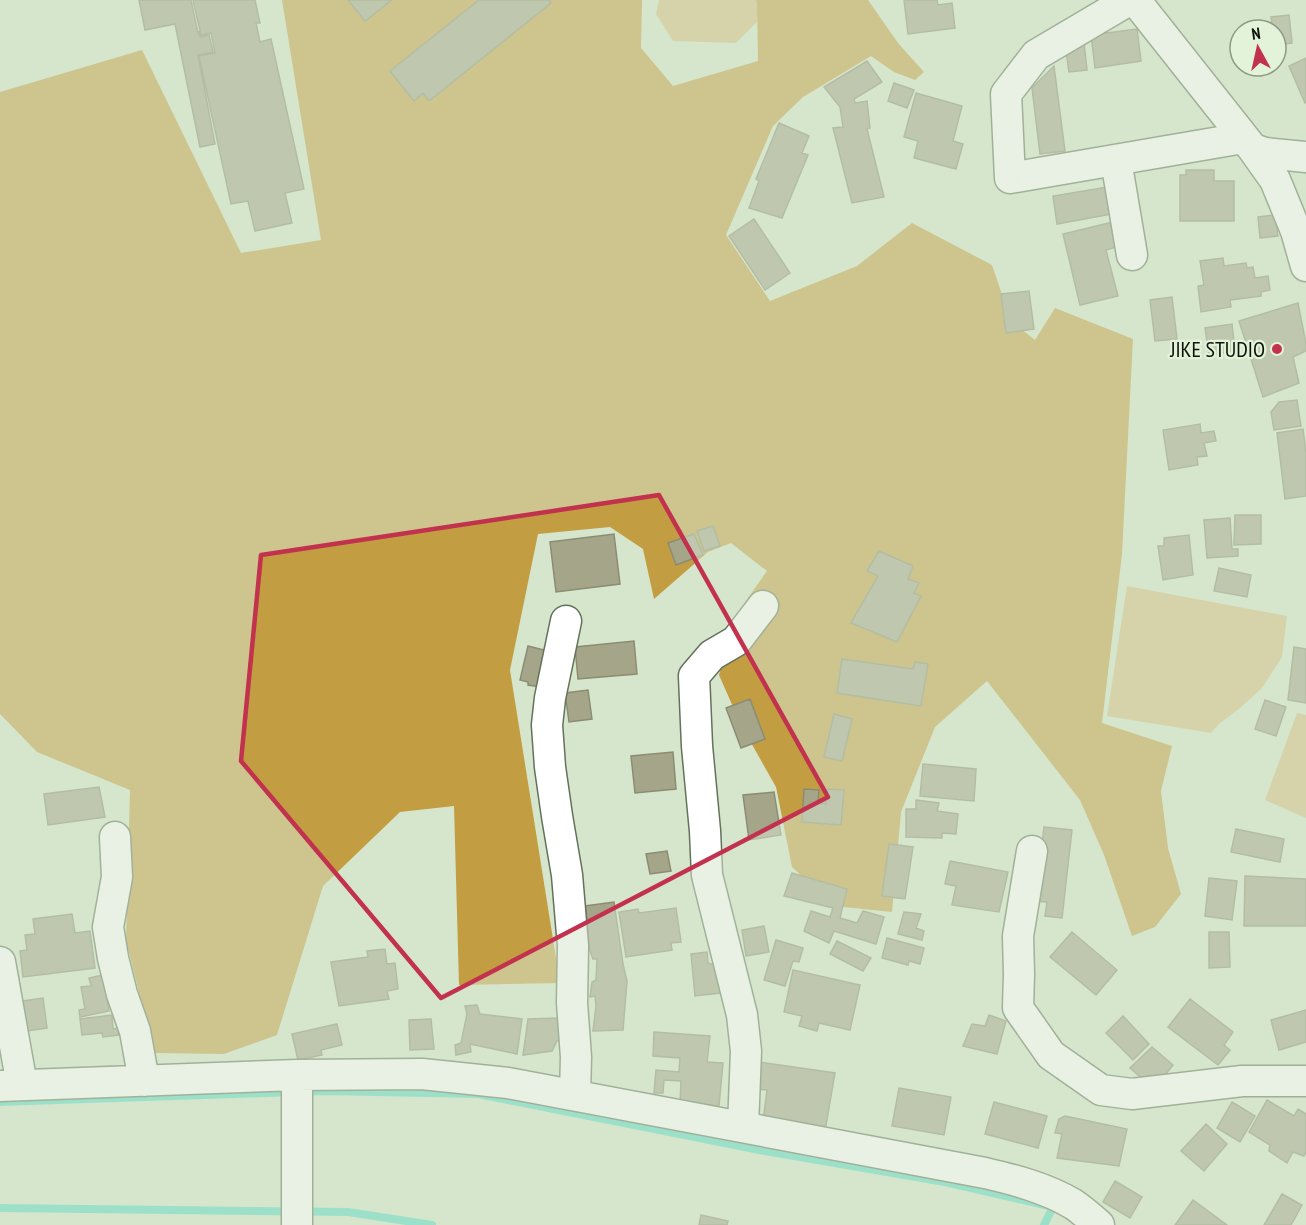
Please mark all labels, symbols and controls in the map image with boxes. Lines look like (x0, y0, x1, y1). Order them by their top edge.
north arrow (1228, 18, 1288, 78)
text: N (1250, 23, 1262, 44)
place label: JIKE STUDIO (1169, 335, 1265, 363)
marker: JIKE STUDIO (1270, 342, 1284, 356)

